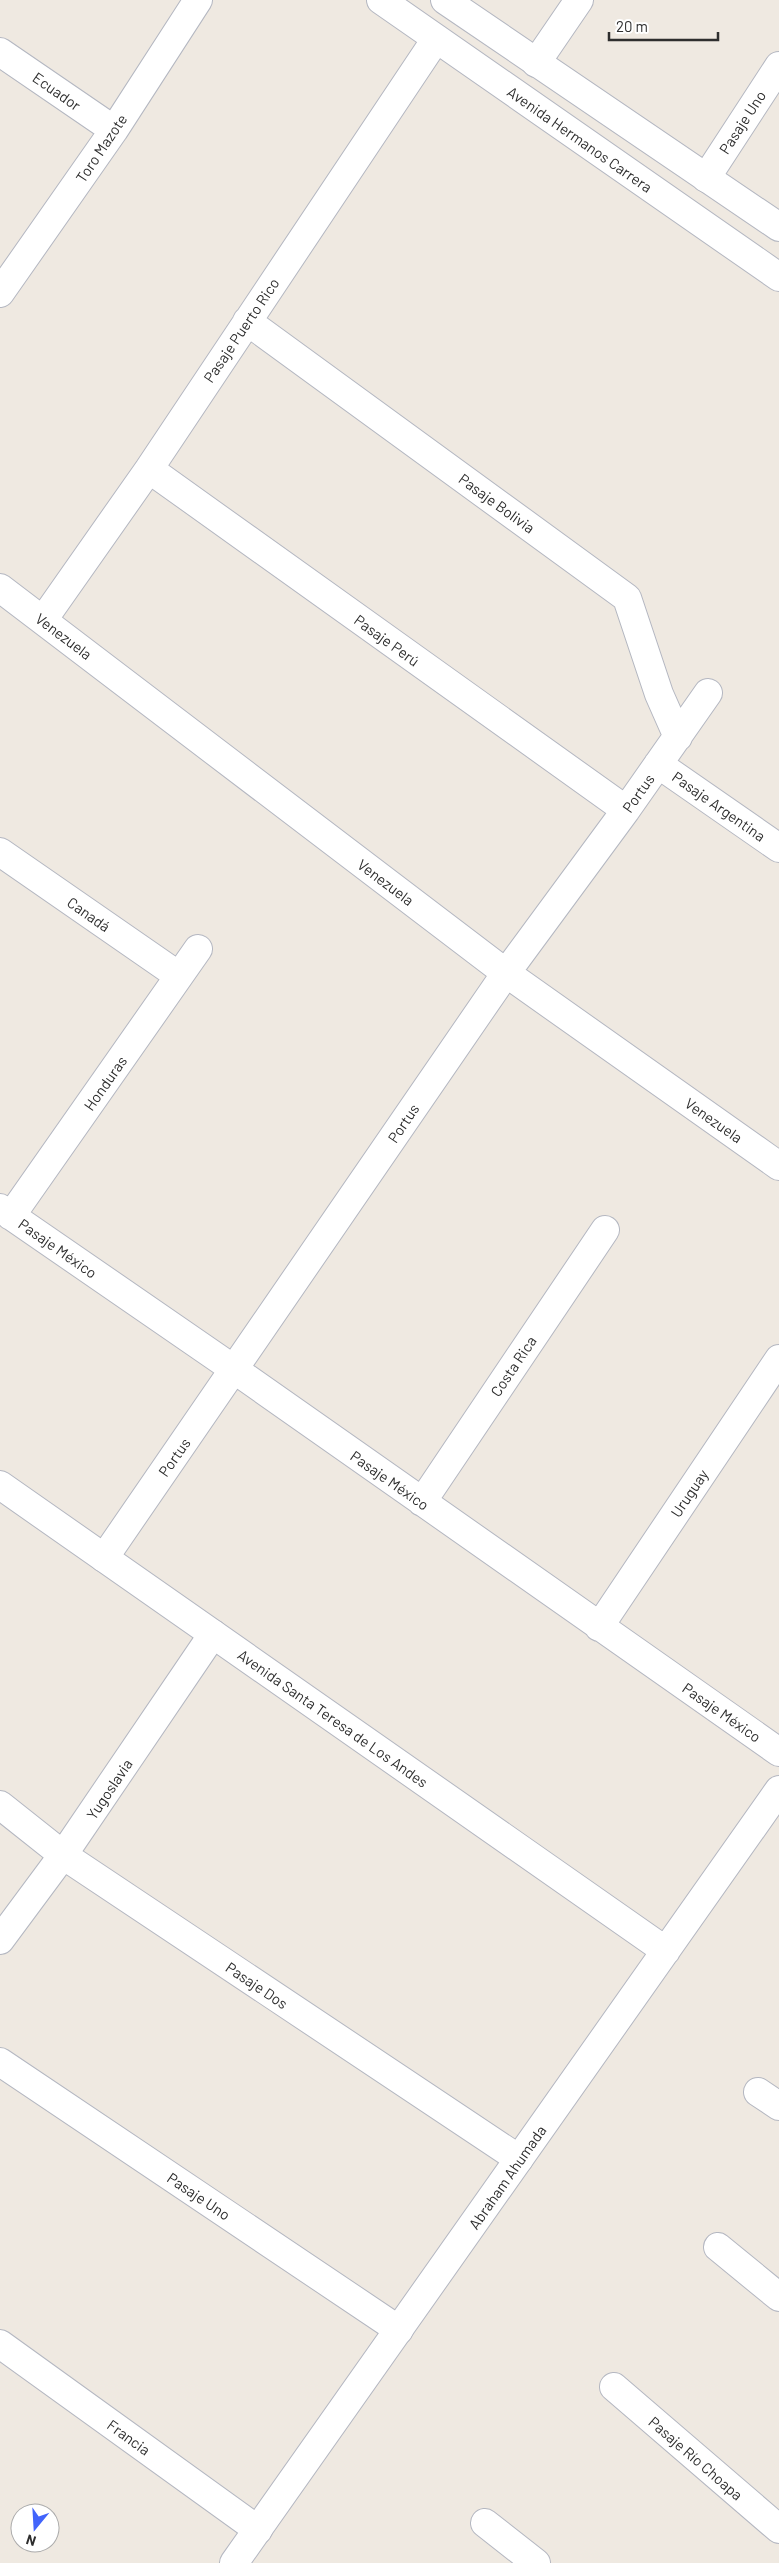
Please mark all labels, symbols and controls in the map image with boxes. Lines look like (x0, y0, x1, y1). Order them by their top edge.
scale bar (609, 10, 718, 42)
text: 20 m (616, 17, 648, 35)
street label: Ecuador (30, 68, 85, 114)
street label: Avenida Hermanos Carrera (504, 82, 656, 196)
street label: Pasaje Uno (715, 87, 769, 157)
street label: Toro Mazote (72, 110, 130, 186)
street label: Pasaje Puerto Rico (199, 274, 283, 386)
street label: Pasaje Bolivia (455, 469, 539, 537)
street label: Venezuela (32, 609, 96, 663)
street label: Pasaje Perú (351, 610, 423, 670)
street label: Pasaje Argentina (669, 767, 769, 845)
street label: Portus (618, 770, 658, 816)
street label: Venezuela (354, 855, 418, 909)
street label: Canadá (64, 893, 114, 935)
street label: Honduras (80, 1052, 130, 1114)
street label: Venezuela (682, 1094, 746, 1146)
street label: Portus (383, 1100, 423, 1146)
street label: Pasaje México (15, 1214, 101, 1282)
street label: Costa Rica (486, 1332, 540, 1400)
street label: Portus (154, 1434, 194, 1480)
street label: Pasaje México (347, 1446, 433, 1514)
street label: Uruguay (667, 1466, 712, 1520)
street label: Avenida Santa Teresa de Los Andes (234, 1645, 432, 1791)
street label: Pasaje México (679, 1678, 765, 1746)
street label: Yugoslavia (82, 1755, 136, 1823)
street label: Pasaje Dos (223, 1958, 291, 2012)
street label: Abraham Ahumada (464, 2122, 550, 2232)
street label: Pasaje Uno (164, 2168, 234, 2224)
street label: Pasaje Río Choapa (645, 2412, 747, 2504)
street label: Francia (104, 2415, 154, 2459)
north arrow (10, 2503, 60, 2553)
text: N (24, 2531, 38, 2550)

